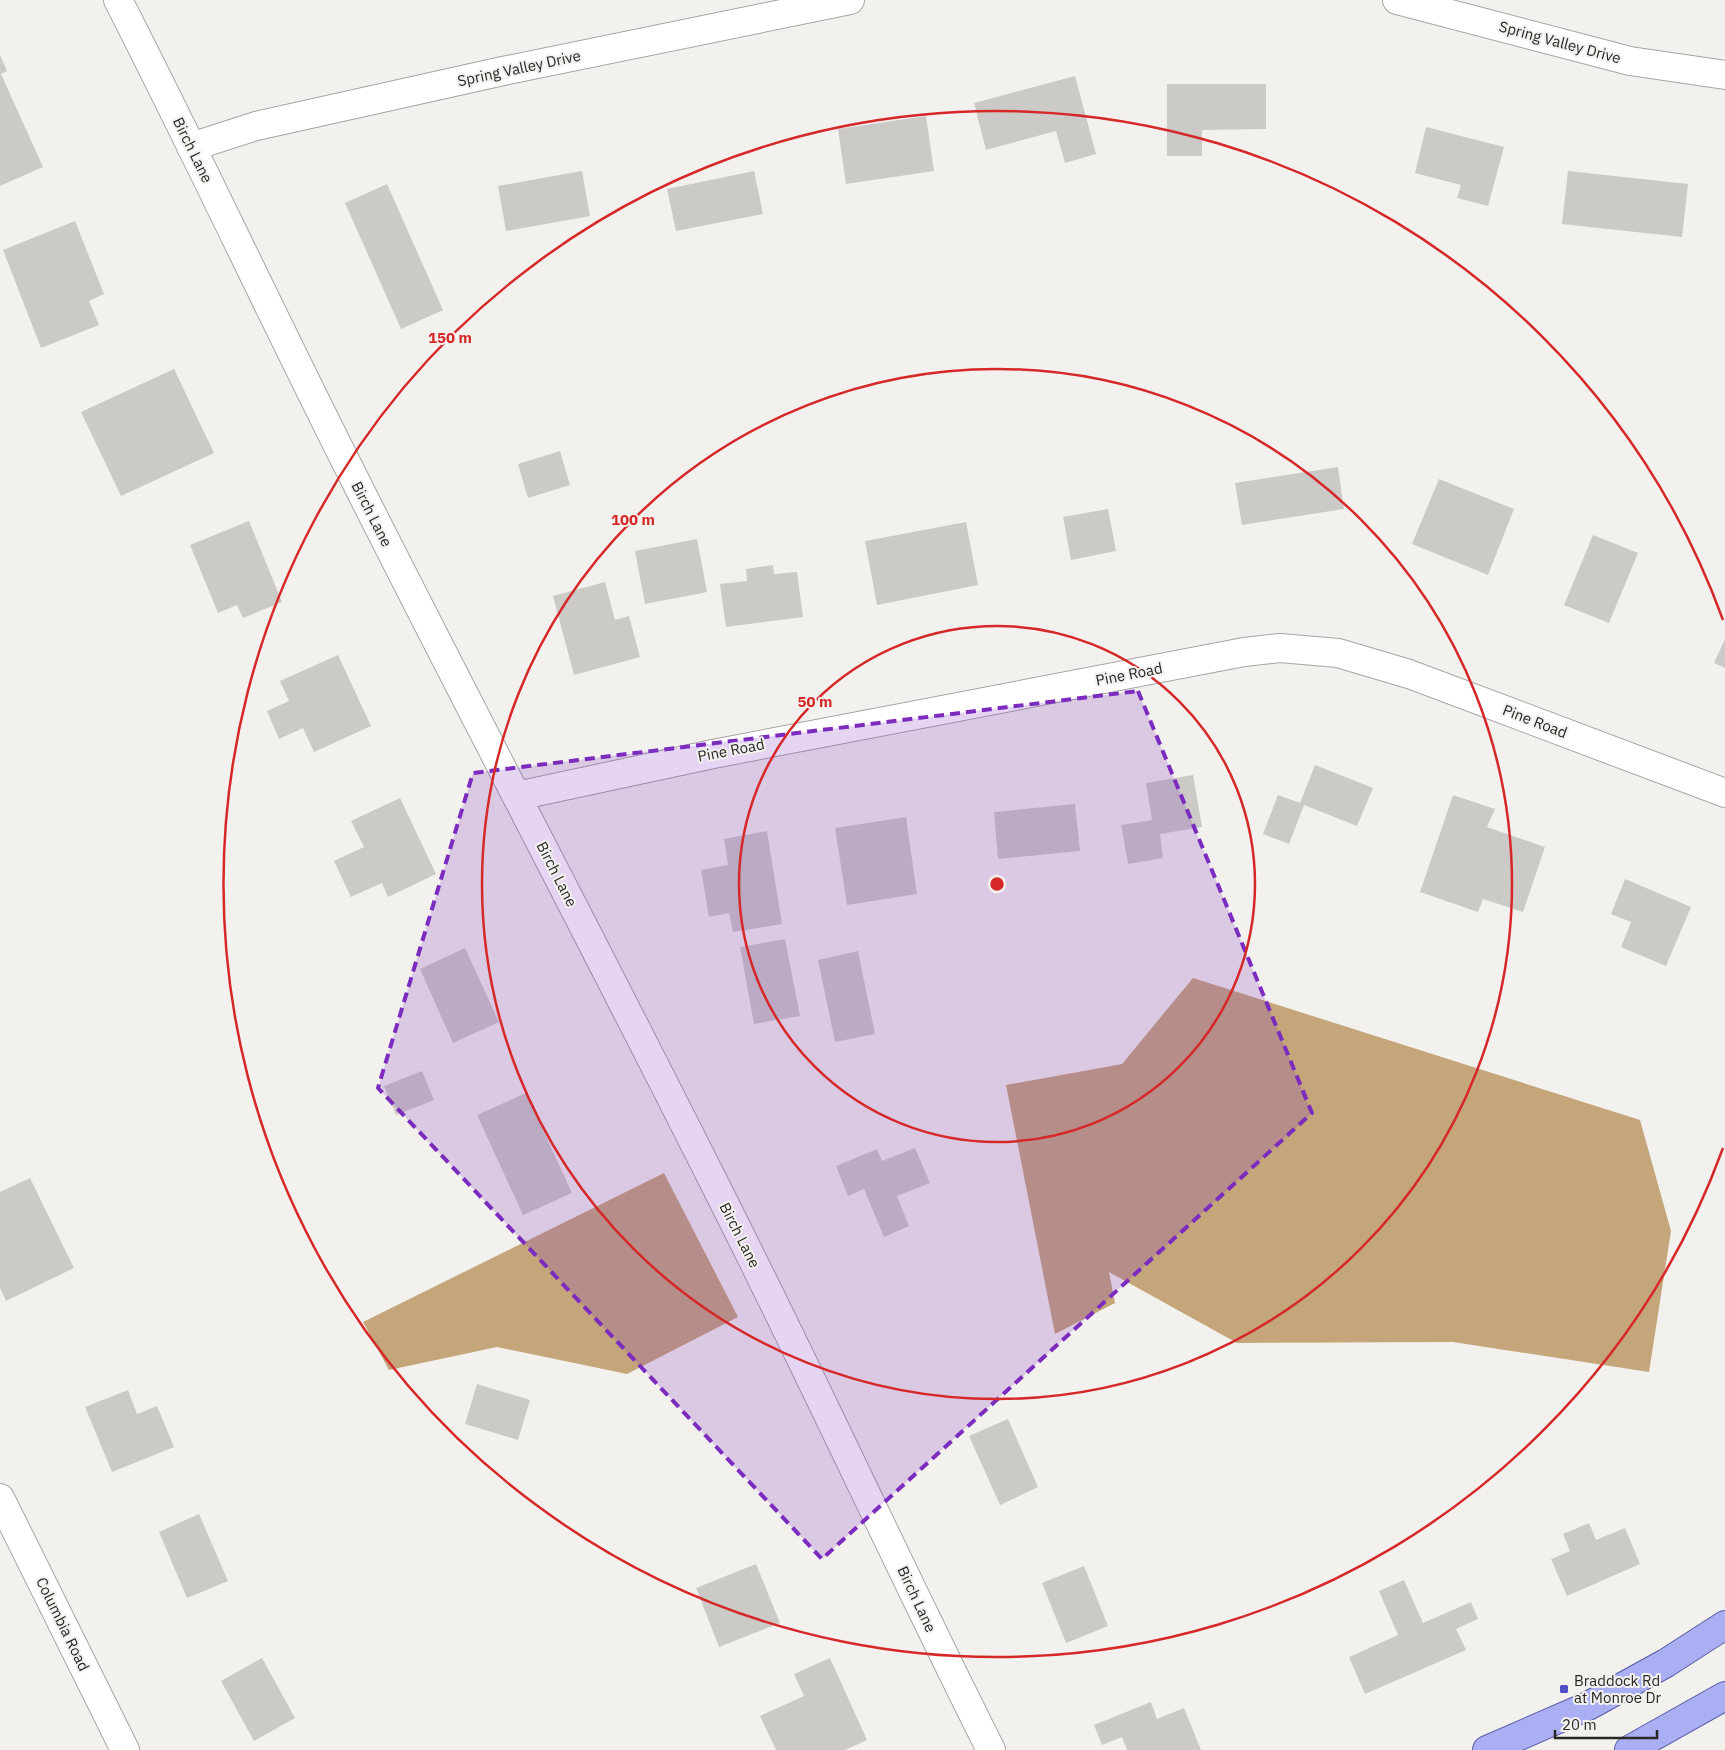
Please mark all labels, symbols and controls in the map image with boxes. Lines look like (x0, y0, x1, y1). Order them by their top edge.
street label: Spring Valley Drive (1497, 17, 1623, 67)
street label: Spring Valley Drive (456, 46, 582, 90)
street label: Birch Lane (169, 114, 217, 186)
text: 150 m (428, 328, 472, 347)
street label: Birch Lane (347, 478, 397, 550)
text: 100 m (611, 510, 655, 529)
street label: Pine Road (1094, 658, 1164, 690)
text: 50 m (798, 692, 832, 711)
street label: Pine Road (1500, 700, 1570, 742)
street label: Pine Road (696, 734, 766, 766)
street label: Birch Lane (532, 838, 582, 910)
centre of rings (988, 875, 1006, 893)
street label: Birch Lane (715, 1199, 765, 1271)
street label: Birch Lane (893, 1563, 941, 1635)
street label: Columbia Road (32, 1574, 94, 1674)
place label: Braddock Rd at Monroe Dr (1574, 1671, 1662, 1707)
marker: Braddock Rd at Monroe Dr (1558, 1683, 1570, 1695)
scale bar (1555, 1708, 1658, 1740)
text: 20 m (1562, 1715, 1597, 1734)

